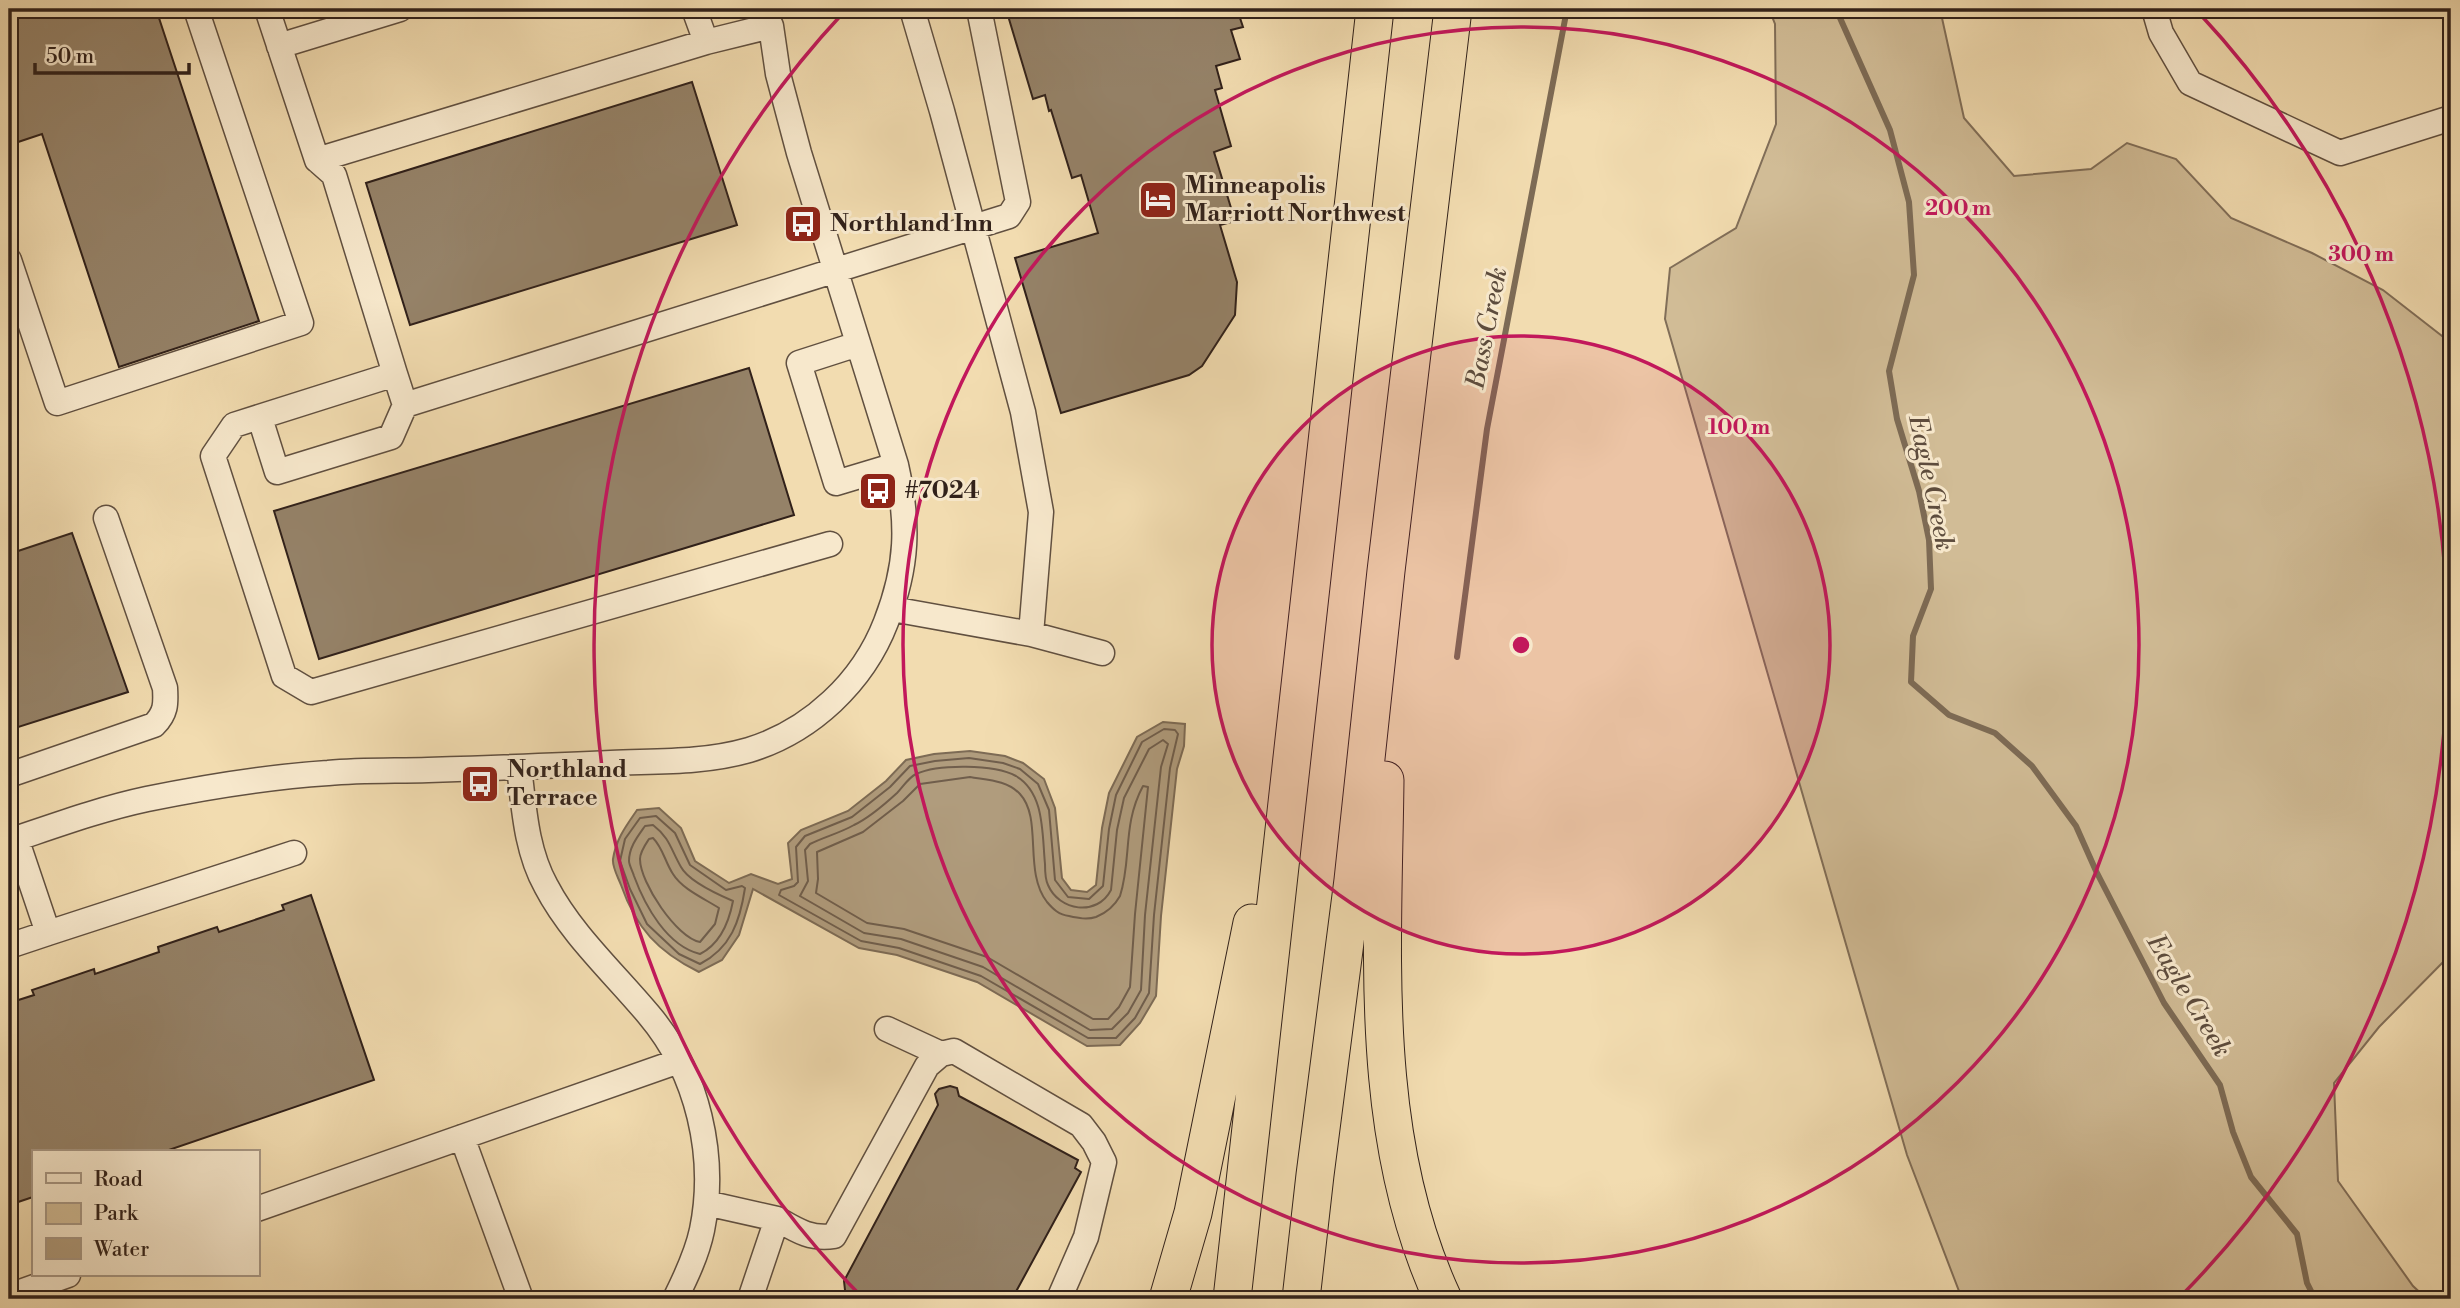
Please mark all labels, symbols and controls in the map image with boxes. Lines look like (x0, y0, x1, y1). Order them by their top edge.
scale bar (35, 32, 189, 76)
text: 50 m (46, 44, 94, 70)
place label: Minneapolis Marriott Northwest (1185, 171, 1406, 229)
hotel icon: Minneapolis Marriott Northwest (1137, 179, 1179, 221)
text: 200 m (1925, 196, 1991, 222)
bus stop icon: Northland Inn (782, 203, 824, 245)
place label: Northland Inn (830, 209, 993, 239)
text: 300 m (2328, 242, 2394, 268)
water label: Bass Creek (1459, 265, 1514, 392)
water label: Eagle Creek (1901, 412, 1961, 553)
text: 100 m (1708, 415, 1770, 441)
bus stop icon: #7024 (857, 470, 899, 512)
place label: #7024 (905, 476, 980, 506)
centre of rings (1509, 633, 1533, 657)
place label: Northland Terrace (507, 755, 627, 813)
bus stop icon: Northland Terrace (459, 763, 501, 805)
water label: Eagle Creek (2139, 928, 2238, 1063)
legend (32, 1150, 259, 1276)
text: Road (94, 1167, 143, 1193)
text: Park (94, 1201, 139, 1227)
text: Water (93, 1237, 149, 1263)

